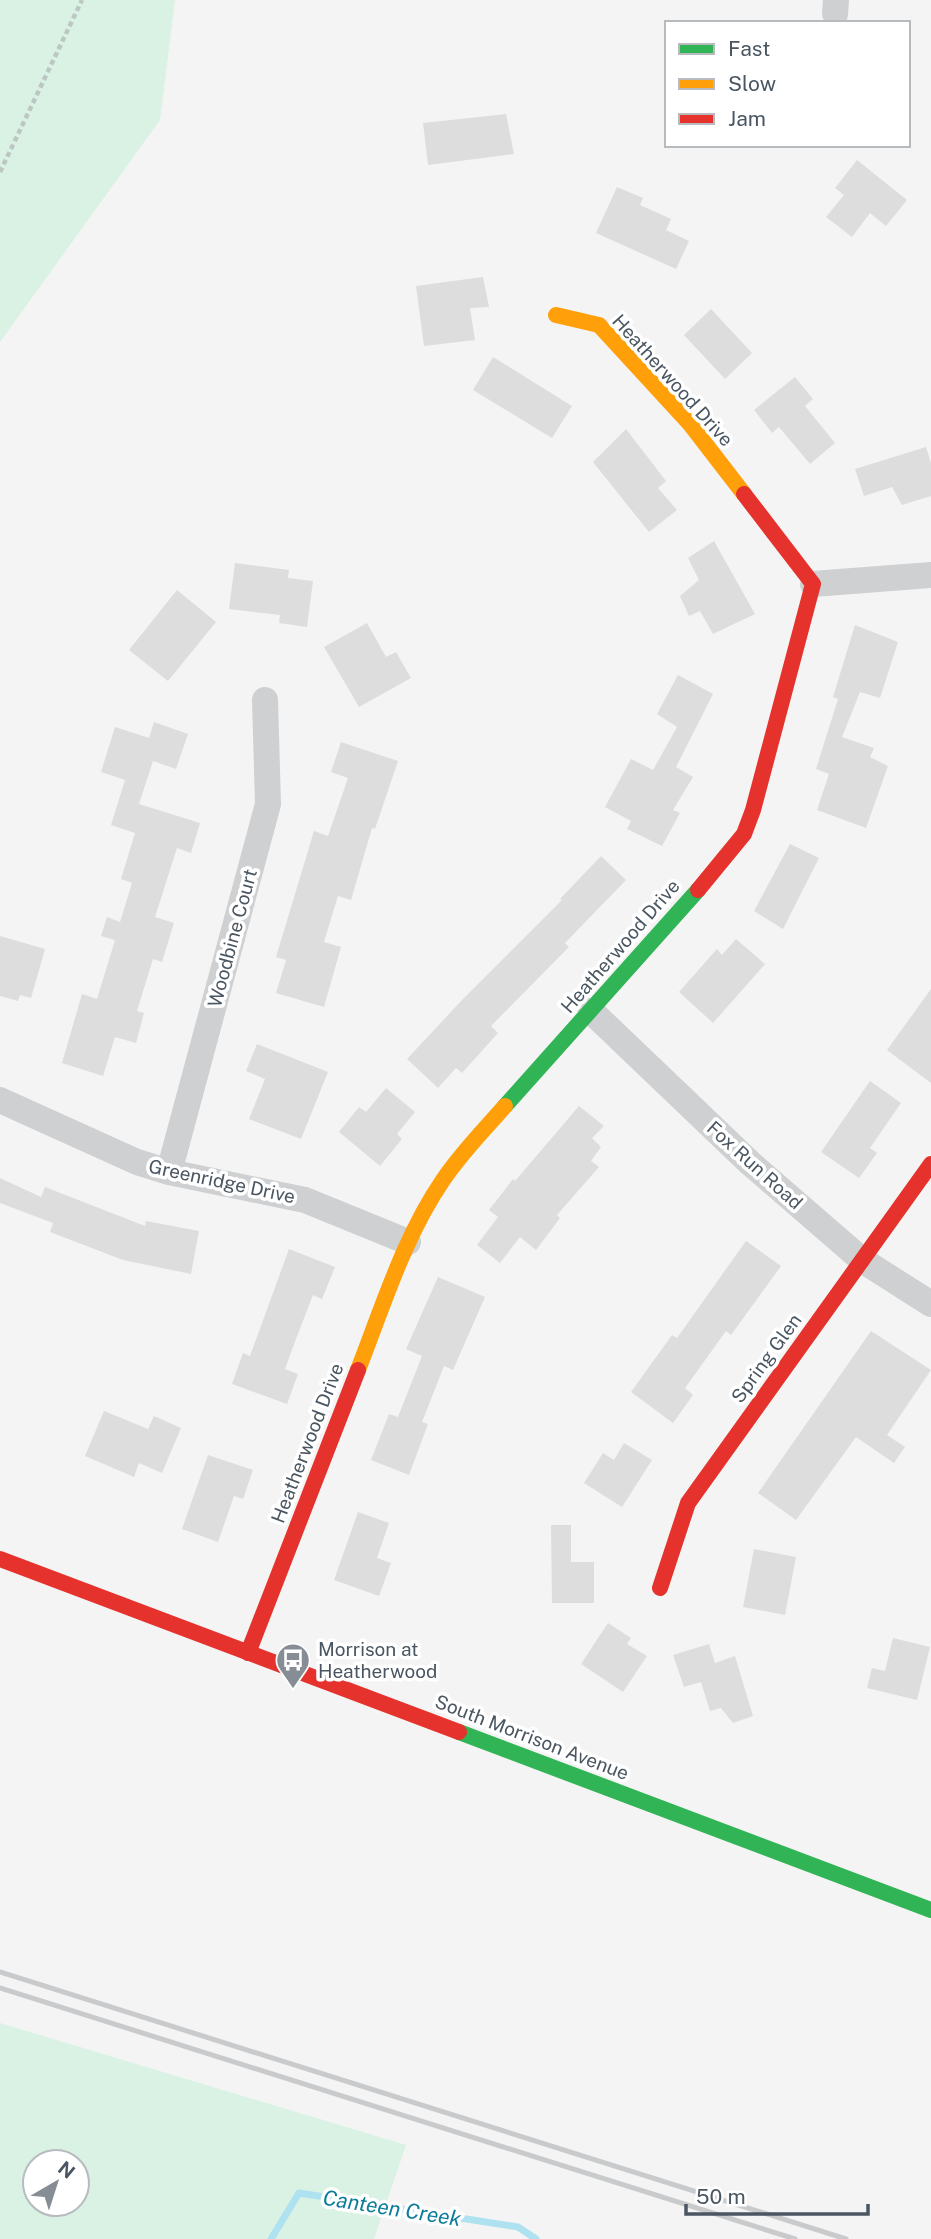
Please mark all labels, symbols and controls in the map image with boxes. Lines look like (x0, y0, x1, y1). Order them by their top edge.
legend (665, 21, 910, 147)
text: Fast (728, 36, 770, 61)
text: Slow (728, 71, 776, 96)
text: Jam (728, 106, 766, 131)
street label: Heatherwood Drive (608, 310, 738, 450)
street label: Woodbine Court (203, 867, 261, 1009)
street label: Heatherwood Drive (556, 875, 684, 1017)
street label: Fox Run Road (703, 1116, 807, 1214)
street label: Greenridge Drive (147, 1155, 297, 1207)
street label: Spring Glen (726, 1309, 806, 1407)
street label: Heatherwood Drive (266, 1360, 348, 1526)
place label: Morrison at Heatherwood (318, 1638, 437, 1682)
bus stop icon: Morrison at Heatherwood (274, 1641, 312, 1690)
street label: South Morrison Avenue (432, 1690, 632, 1784)
north arrow (21, 2148, 91, 2218)
text: N (54, 2157, 79, 2183)
scale bar (686, 2172, 868, 2216)
text: 50 m (696, 2184, 746, 2209)
water label: Canteen Creek (321, 2185, 463, 2231)

